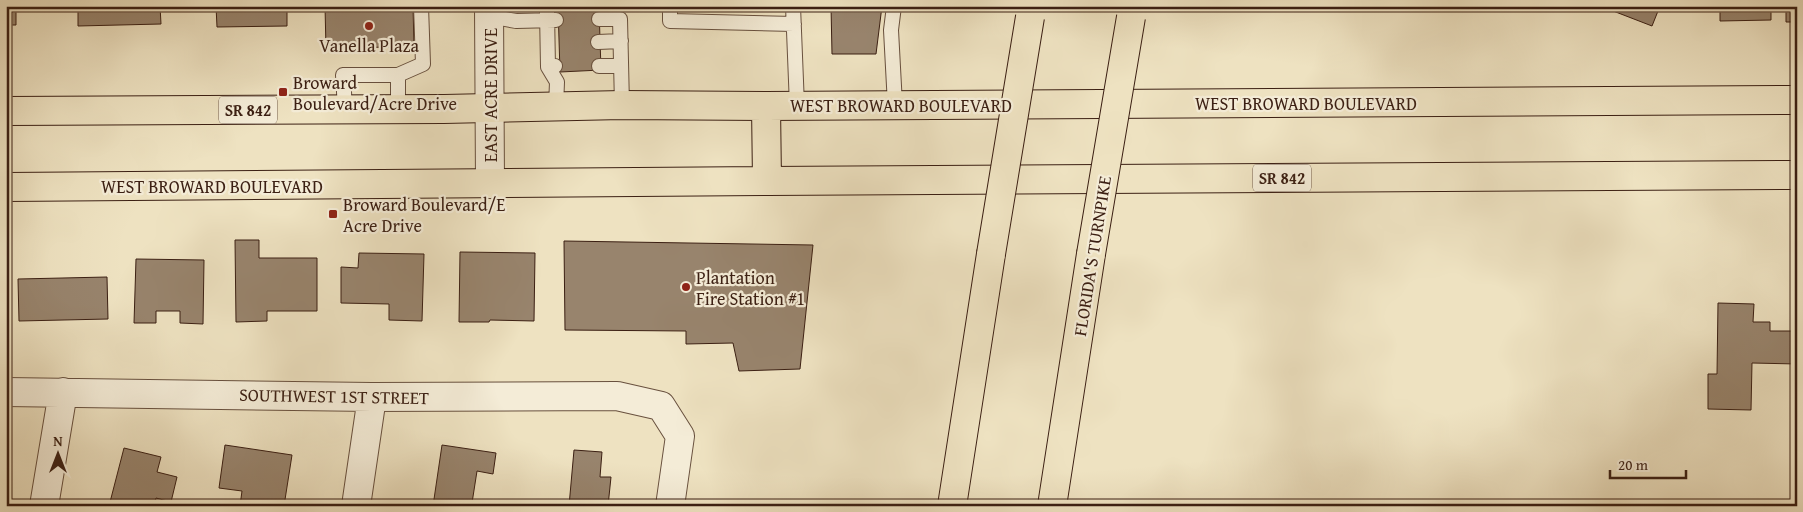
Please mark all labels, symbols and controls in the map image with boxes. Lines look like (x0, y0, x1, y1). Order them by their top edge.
marker: Vanella Plaza (363, 20, 375, 32)
street label: EAST ACRE DRIVE (477, 28, 504, 162)
place label: Vanella Plaza (319, 32, 419, 59)
place label: Broward Boulevard/Acre Drive (293, 69, 457, 117)
marker: Broward Boulevard/Acre Drive (277, 86, 289, 98)
street label: WEST BROWARD BOULEVARD (1195, 90, 1417, 117)
street label: WEST BROWARD BOULEVARD (790, 92, 1012, 119)
road number: SR 842 (219, 96, 277, 124)
road number: SR 842 (1253, 164, 1311, 192)
street label: WEST BROWARD BOULEVARD (101, 173, 323, 200)
street label: FLORIDA'S TURNPIKE (1066, 174, 1118, 338)
place label: Broward Boulevard/E Acre Drive (343, 191, 505, 239)
marker: Broward Boulevard/E Acre Drive (327, 208, 339, 220)
place label: Plantation Fire Station #1 (696, 264, 805, 312)
marker: Plantation Fire Station #1 (680, 281, 692, 293)
street label: SOUTHWEST 1ST STREET (239, 381, 429, 411)
north arrow (32, 430, 82, 480)
text: N (53, 431, 63, 451)
scale bar (1610, 447, 1687, 479)
text: 20 m (1618, 454, 1649, 475)

